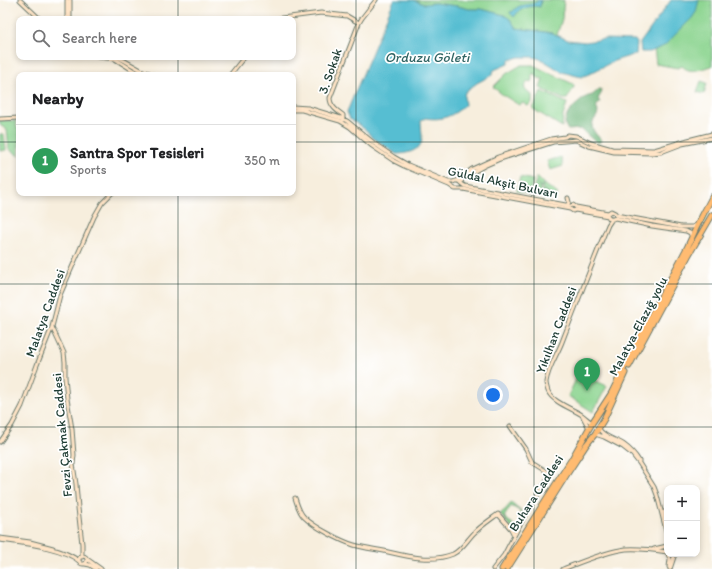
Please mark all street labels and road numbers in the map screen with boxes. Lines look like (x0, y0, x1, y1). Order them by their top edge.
street label: 3. Sokak (315, 46, 345, 96)
street label: Güldal Akşit Bulvarı (446, 163, 560, 201)
street label: Malatya Caddesi (22, 267, 68, 359)
street label: Malatya-Elazığ yolu (606, 274, 670, 378)
street label: Yıkılhan Caddesi (533, 284, 579, 376)
street label: Fevzi Çakmak Caddesi (49, 373, 75, 497)
street label: Buhara Caddesi (506, 452, 566, 534)

